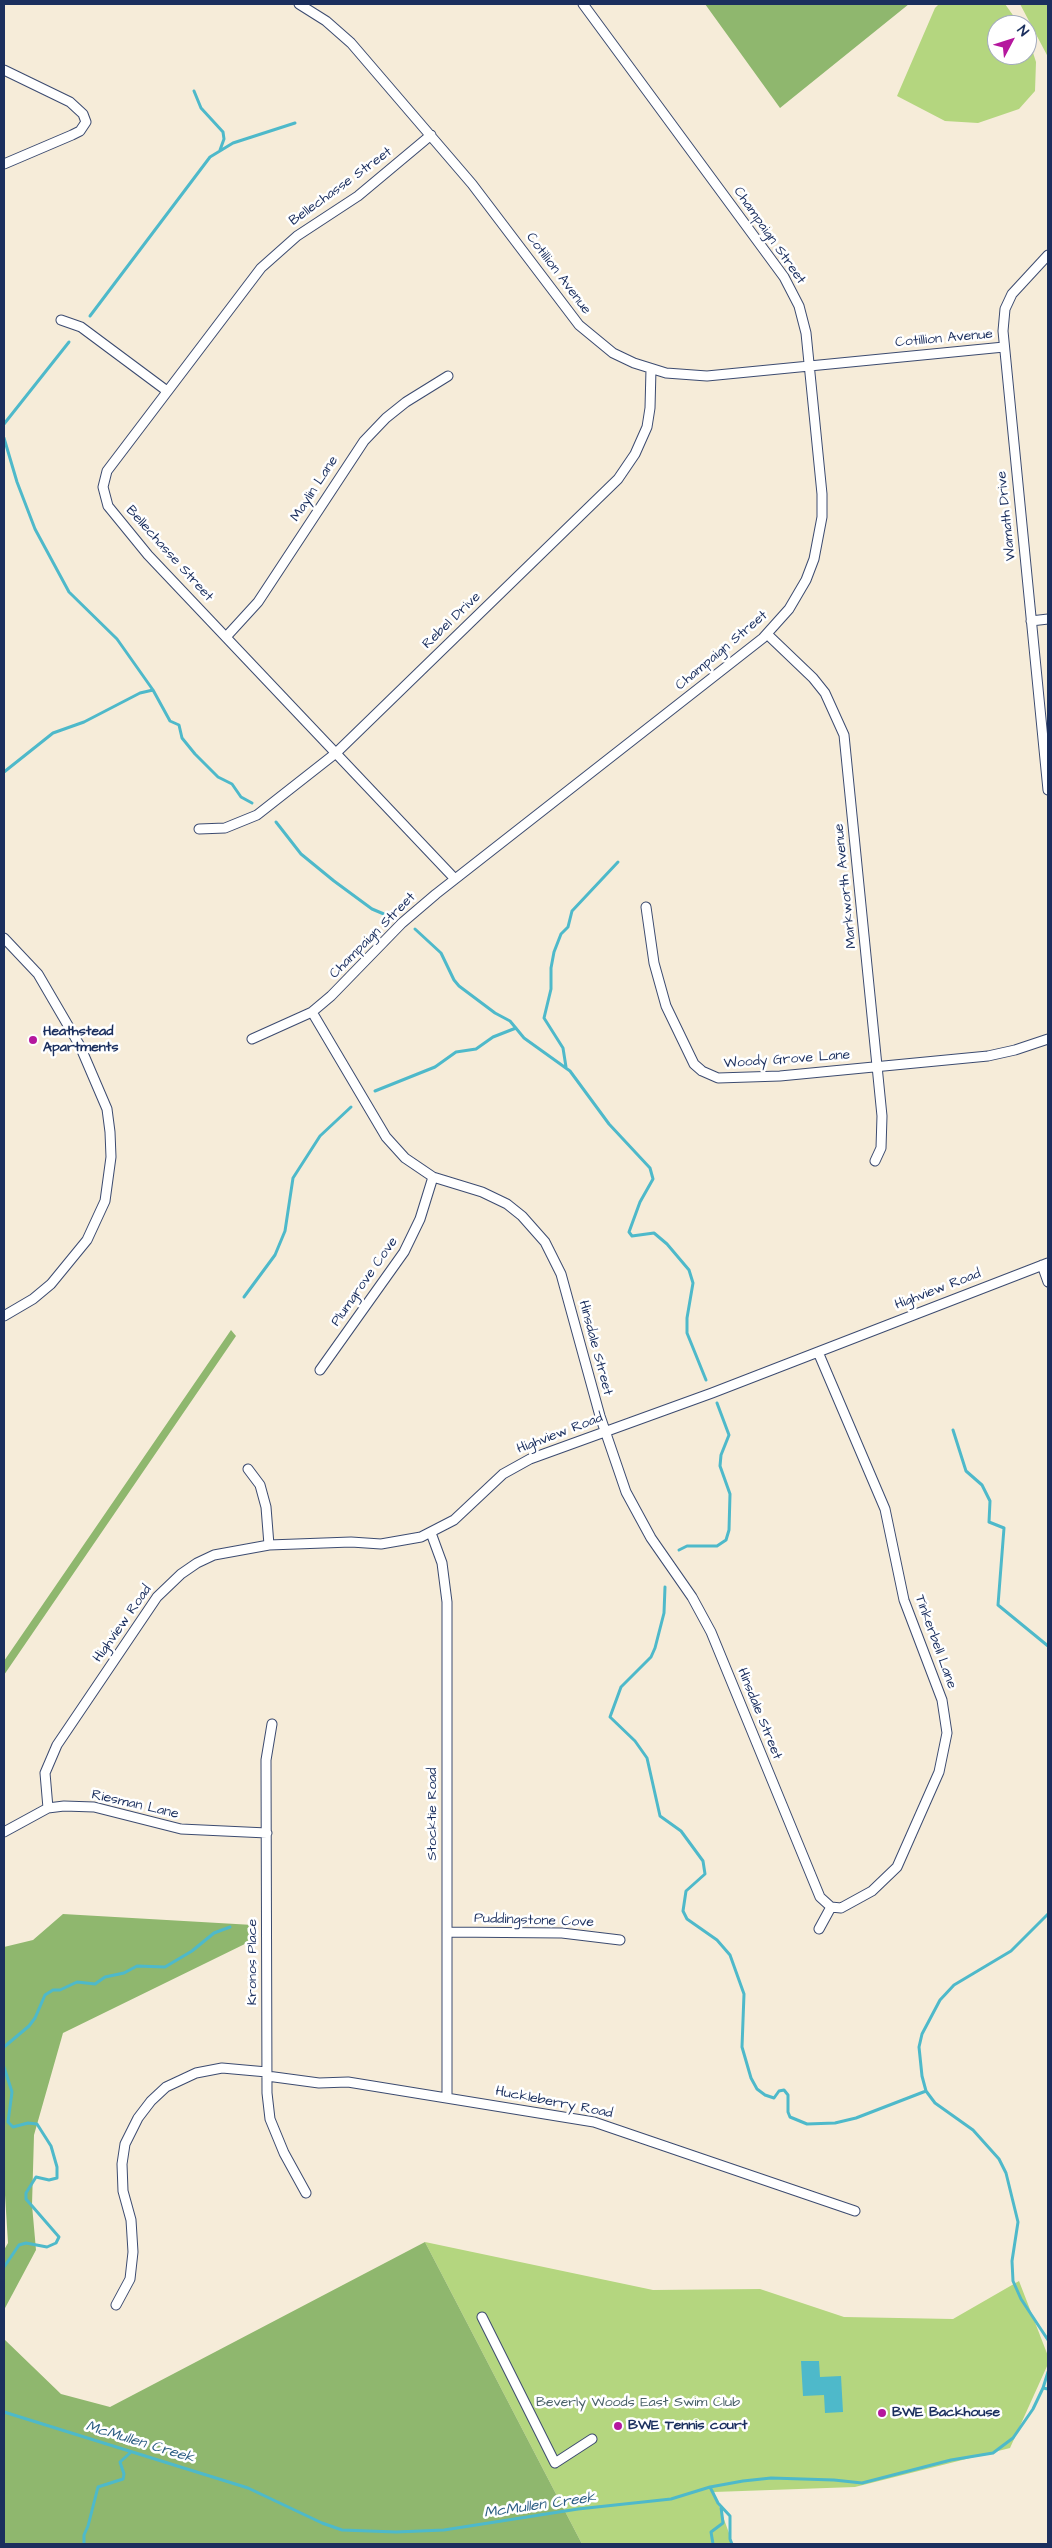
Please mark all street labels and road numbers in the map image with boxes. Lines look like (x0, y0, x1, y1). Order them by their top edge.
street label: Bellechasse Street (286, 144, 396, 230)
street label: Champaign Street (729, 184, 809, 288)
street label: Cotillion Avenue (522, 230, 594, 318)
street label: Cotillion Avenue (894, 326, 994, 352)
street label: Maylin Lane (288, 453, 342, 525)
street label: Wamath Drive (994, 470, 1020, 562)
street label: Bellechasse Street (122, 503, 216, 605)
street label: Rebel Drive (419, 589, 485, 653)
street label: Champaign Street (673, 608, 771, 694)
street label: Markworth Avenue (831, 823, 861, 949)
street label: Champaign Street (326, 889, 420, 983)
street label: Woody Grove Lane (723, 1047, 851, 1073)
street label: Plumgrove Cove (328, 1234, 402, 1330)
street label: Highview Road (893, 1266, 983, 1314)
street label: Hinsdale Street (574, 1299, 616, 1397)
street label: Highview Road (515, 1410, 605, 1458)
street label: Highview Road (90, 1582, 156, 1666)
street label: Tinkerbell Lane (910, 1593, 960, 1691)
street label: Hinsdale Street (733, 1666, 785, 1762)
street label: Stocktie Road (425, 1767, 441, 1861)
street label: Riesman Lane (90, 1787, 180, 1823)
street label: Puddingstone Cove (474, 1911, 594, 1931)
street label: Kronos Place (245, 1919, 261, 2005)
street label: Huckleberry Road (494, 2083, 614, 2123)

